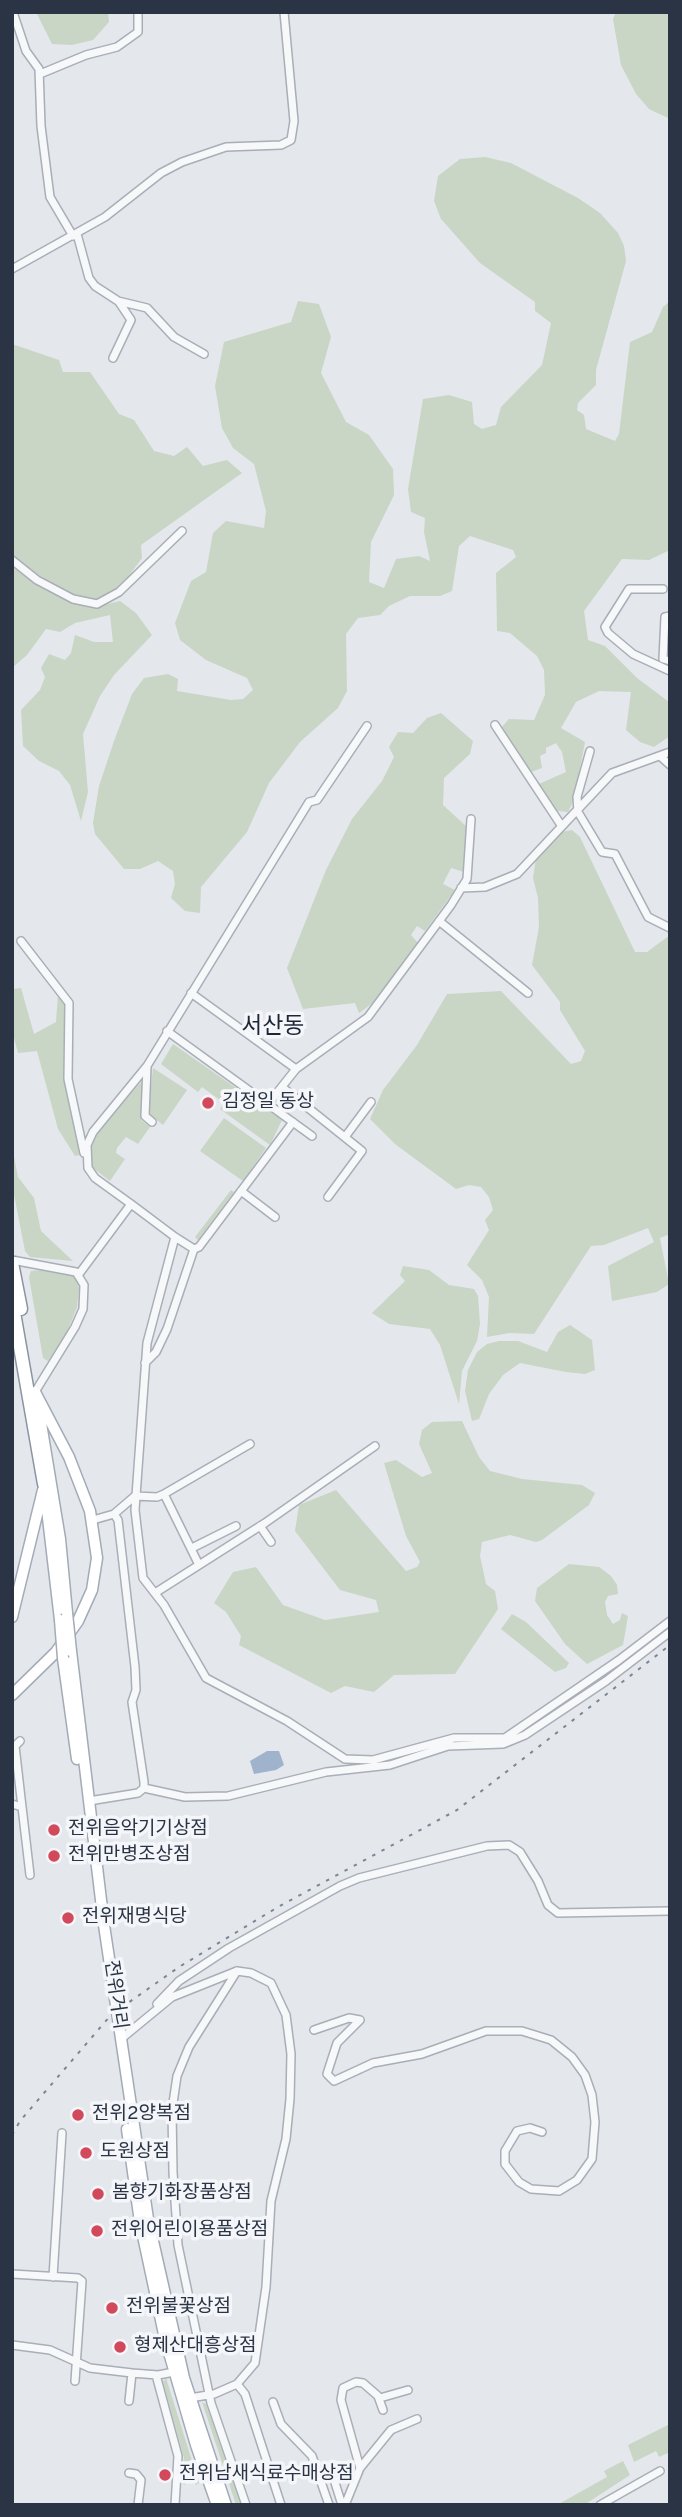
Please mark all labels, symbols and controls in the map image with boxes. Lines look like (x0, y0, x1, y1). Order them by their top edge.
district label: 서산동 (241, 1014, 305, 1042)
place label: 김정일 동상 (222, 1092, 314, 1114)
marker: 김정일 동상 (200, 1095, 216, 1111)
place label: 전위음악기기상점 (68, 1819, 208, 1841)
marker: 전위음악기기상점 (46, 1822, 62, 1838)
place label: 전위만병조상점 (68, 1845, 190, 1867)
marker: 전위만병조상점 (46, 1848, 62, 1864)
place label: 전위재명식당 (82, 1907, 187, 1929)
marker: 전위재명식당 (60, 1910, 76, 1926)
street label: 전위거리 (98, 1959, 130, 2031)
place label: 전위2양복점 (92, 2104, 191, 2126)
marker: 전위2양복점 (70, 2107, 86, 2123)
place label: 도원상점 (100, 2142, 170, 2164)
marker: 도원상점 (78, 2145, 94, 2161)
place label: 봄향기화장품상점 (112, 2183, 252, 2205)
marker: 봄향기화장품상점 (90, 2186, 106, 2202)
place label: 전위어린이용품상점 (111, 2220, 268, 2242)
marker: 전위어린이용품상점 (89, 2223, 105, 2239)
place label: 전위불꽃상점 (126, 2297, 231, 2319)
marker: 전위불꽃상점 (104, 2300, 120, 2316)
place label: 형제산대흥상점 (134, 2336, 256, 2358)
marker: 형제산대흥상점 (112, 2339, 128, 2355)
place label: 전위남새식료수매상점 (179, 2464, 354, 2486)
marker: 전위남새식료수매상점 (157, 2467, 173, 2483)

